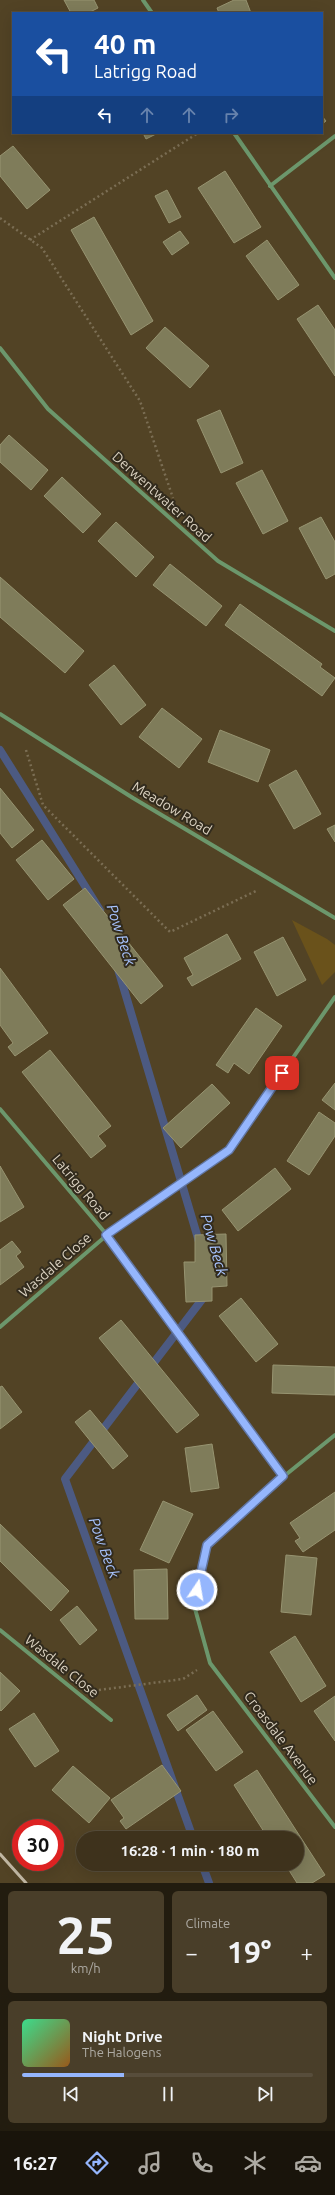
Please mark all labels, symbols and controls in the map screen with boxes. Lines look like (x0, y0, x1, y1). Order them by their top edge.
icon: left (28, 28, 80, 80)
text: 40 m (94, 28, 156, 59)
text: Latrigg Road (94, 61, 197, 81)
icon: left (94, 104, 116, 126)
icon: ahead (136, 104, 158, 126)
icon: ahead (178, 104, 200, 126)
icon: right (220, 104, 242, 126)
street label: Derwentwater Road (109, 448, 215, 546)
street label: Meadow Road (129, 778, 215, 838)
water label: Pow Beck (104, 902, 139, 968)
pin (265, 1056, 299, 1090)
icon: arrive (271, 1062, 293, 1084)
street label: Latrigg Road (49, 1151, 113, 1223)
water label: Pow Beck (198, 1212, 231, 1278)
street label: Wasdale Close (16, 1229, 94, 1301)
water label: Pow Beck (86, 1515, 123, 1581)
position arrow (176, 1569, 218, 1611)
street label: Wasdale Close (22, 1631, 102, 1701)
street label: Croasdale Avenue (241, 1688, 321, 1788)
speed limit sign: 30 (12, 1819, 64, 1871)
text: 16:28 · 1 min · 180 m (121, 1842, 259, 1859)
text: 25 (56, 1906, 115, 1964)
text: Climate (186, 1916, 230, 1930)
text: 19° (227, 1935, 271, 1969)
text: − (186, 1940, 198, 1965)
text: + (301, 1940, 313, 1965)
text: km/h (71, 1961, 101, 1975)
text: Night Drive (82, 2028, 163, 2045)
text: The Halogens (82, 2045, 161, 2059)
icon: previous (60, 2083, 82, 2105)
icon: pause (157, 2083, 179, 2105)
icon: next (254, 2083, 276, 2105)
icon: directions (83, 2149, 111, 2177)
icon: music (136, 2149, 164, 2177)
icon: phone (188, 2149, 216, 2177)
icon: climate (241, 2149, 269, 2177)
icon: car (294, 2149, 322, 2177)
text: 16:27 (12, 2153, 58, 2173)

